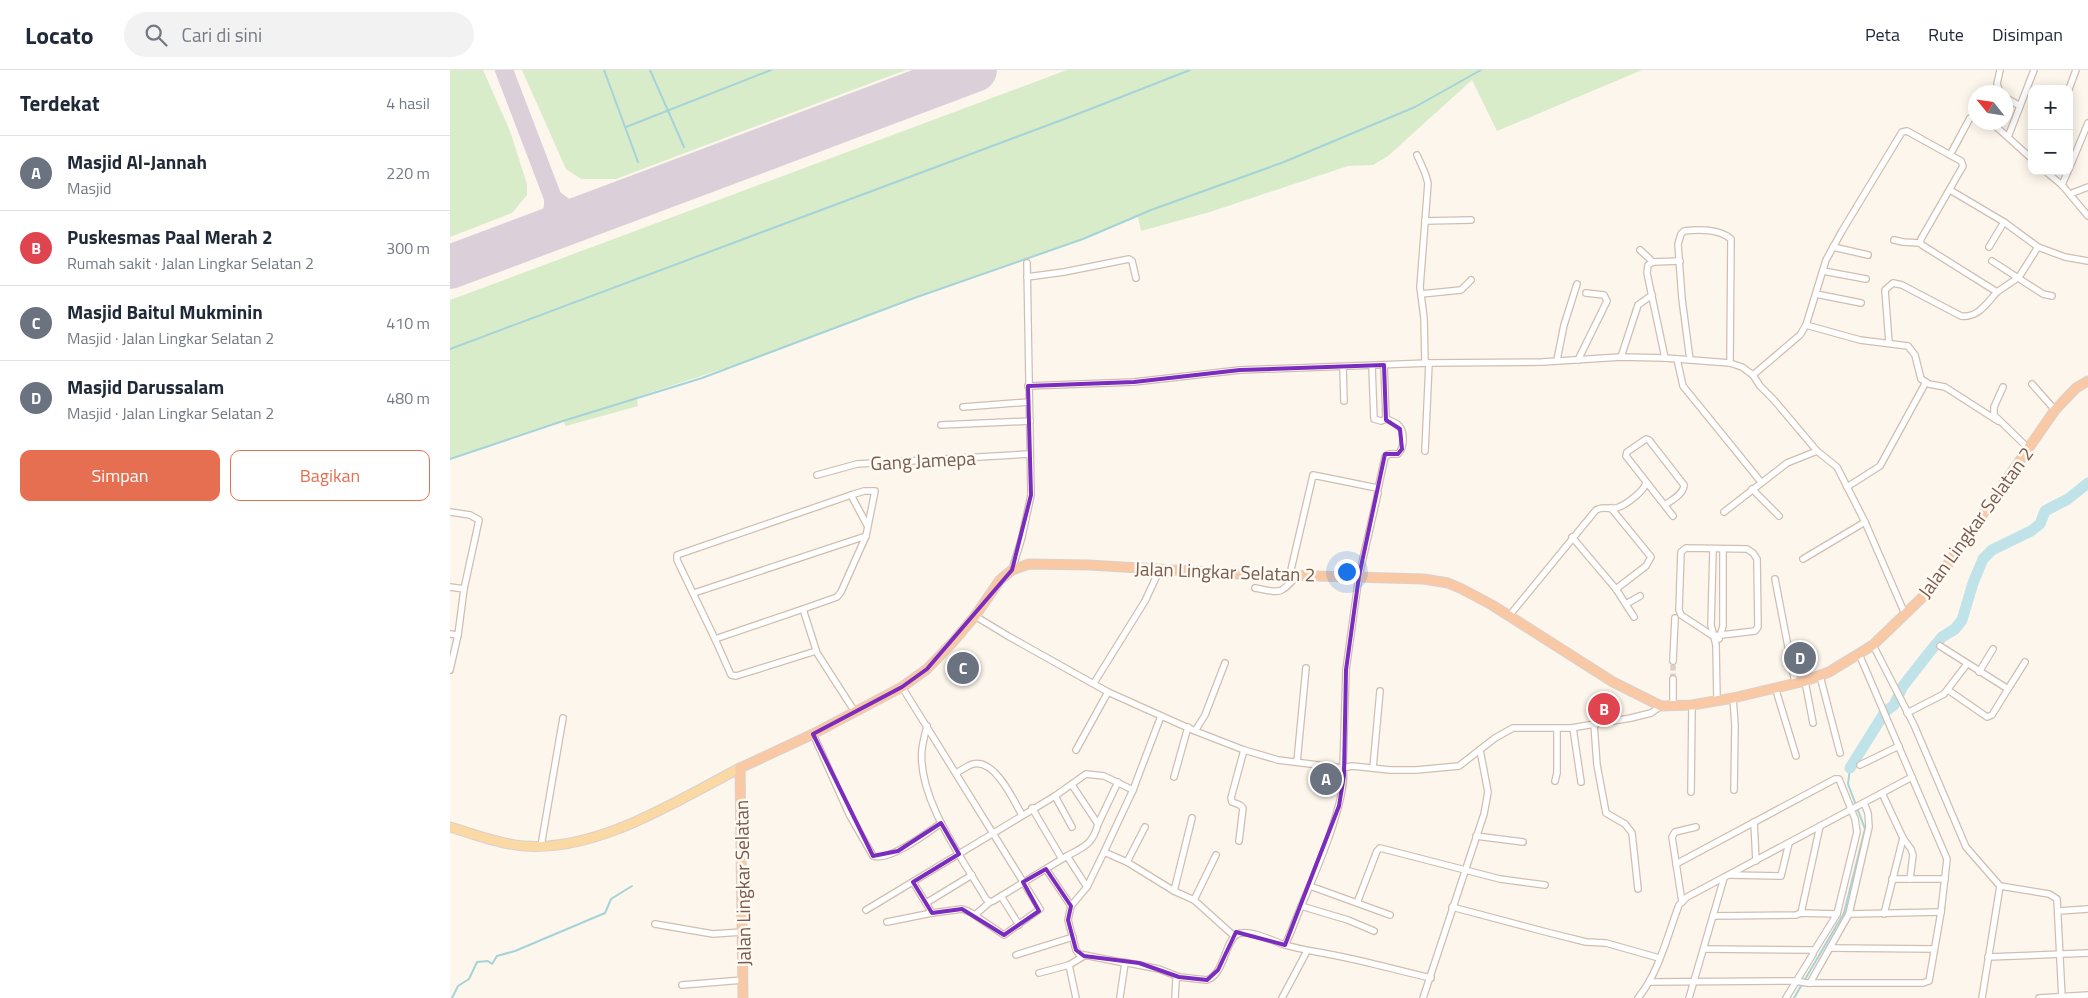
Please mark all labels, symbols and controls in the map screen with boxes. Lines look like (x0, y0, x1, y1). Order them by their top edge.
search box (124, 12, 474, 57)
text: Locato (25, 17, 94, 53)
text: Cari di sini (182, 20, 262, 49)
icon: search (142, 21, 170, 49)
text: Peta (1865, 21, 1900, 48)
text: Rute (1928, 21, 1964, 48)
text: Disimpan (1992, 21, 2063, 48)
north arrow (1968, 85, 2013, 130)
map controls (2028, 85, 2073, 175)
button: + (2028, 85, 2073, 130)
text: Terdekat (20, 87, 100, 119)
text: 4 hasil (386, 91, 430, 115)
button: − (2028, 130, 2073, 175)
text: Masjid Al-Jannah (67, 147, 207, 176)
text: A (31, 161, 41, 185)
text: 220 m (386, 161, 430, 185)
text: Masjid (67, 176, 111, 200)
text: Puskesmas Paal Merah 2 (67, 222, 273, 251)
text: B (31, 236, 41, 260)
text: 300 m (386, 236, 430, 260)
text: Rumah sakit · Jalan Lingkar Selatan 2 (67, 251, 314, 275)
text: Masjid Baitul Mukminin (67, 297, 263, 326)
text: C (32, 311, 40, 335)
text: 410 m (386, 311, 430, 335)
text: Masjid · Jalan Lingkar Selatan 2 (67, 326, 274, 350)
text: Masjid Darussalam (67, 372, 224, 401)
text: D (31, 386, 41, 410)
text: 480 m (386, 386, 430, 410)
text: Masjid · Jalan Lingkar Selatan 2 (67, 401, 274, 425)
street label: Jalan Lingkar Selatan 2 (1910, 440, 2040, 604)
street label: Gang Jamepa (870, 443, 977, 477)
button: Simpan (20, 450, 220, 501)
button: Bagikan (230, 450, 430, 501)
street label: Jalan Lingkar Selatan 2 (1134, 553, 1316, 589)
your location (1334, 559, 1360, 585)
pin: D (1784, 639, 1816, 677)
pin: C (947, 649, 979, 687)
pin: B (1588, 690, 1620, 728)
pin: A (1310, 760, 1342, 798)
street label: Jalan Lingkar Selatan (726, 800, 758, 966)

